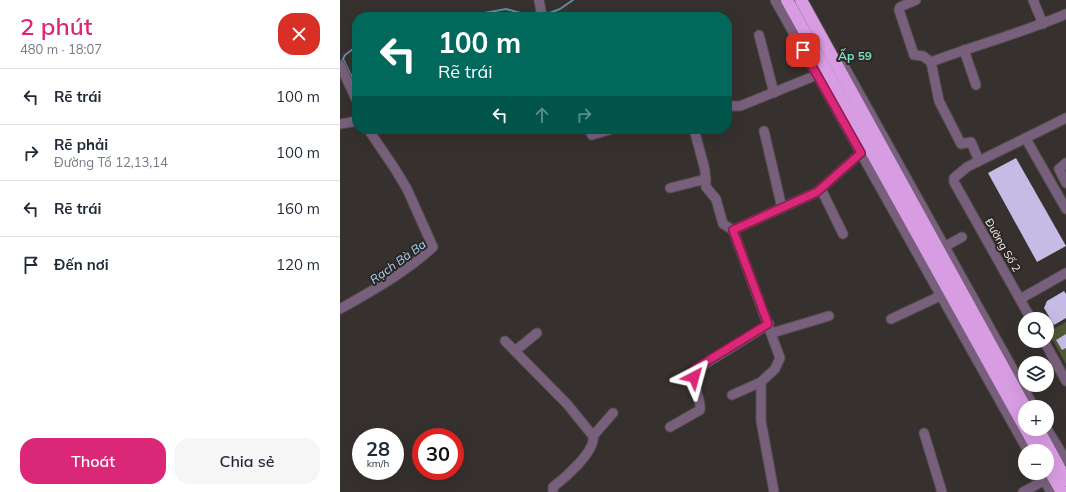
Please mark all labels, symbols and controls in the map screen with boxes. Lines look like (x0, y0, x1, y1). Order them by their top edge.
text: 2 phút (20, 11, 92, 41)
button: close (278, 13, 320, 55)
text: 100 m (438, 25, 521, 60)
icon: left (372, 28, 424, 80)
pin (786, 33, 820, 67)
icon: arrive (792, 39, 814, 61)
text: 480 m · 18:07 (20, 41, 102, 57)
district label: Ấp 59 (838, 48, 872, 63)
text: Rẽ trái (438, 60, 493, 83)
icon: left (20, 86, 42, 108)
text: Rẽ trái (54, 87, 101, 106)
text: 100 m (276, 87, 320, 106)
icon: left (489, 104, 511, 126)
icon: ahead (531, 104, 553, 126)
icon: right (573, 104, 595, 126)
text: Rẽ phải (54, 135, 108, 154)
icon: right (20, 142, 42, 164)
text: 100 m (276, 143, 320, 162)
text: Đường Tổ 12,13,14 (54, 154, 168, 170)
icon: left (20, 198, 42, 220)
text: Rẽ trái (54, 199, 101, 218)
text: 160 m (276, 199, 320, 218)
street label: Đường Số 2 (982, 216, 1024, 275)
water label: Rạch Bà Ba (367, 236, 429, 287)
icon: arrive (20, 254, 42, 276)
text: Đến nơi (54, 255, 109, 274)
text: 120 m (276, 255, 320, 274)
map controls (1018, 312, 1054, 480)
button: search (1018, 312, 1054, 348)
position arrow (673, 356, 715, 398)
button: layers (1018, 356, 1054, 392)
button: + (1018, 400, 1054, 436)
speed limit sign: 30 (412, 428, 464, 480)
text: 28 (366, 436, 390, 461)
button: Thoát (20, 438, 166, 484)
button: Chia sẻ (174, 438, 320, 484)
button: − (1018, 444, 1054, 480)
text: km/h (367, 457, 389, 470)

